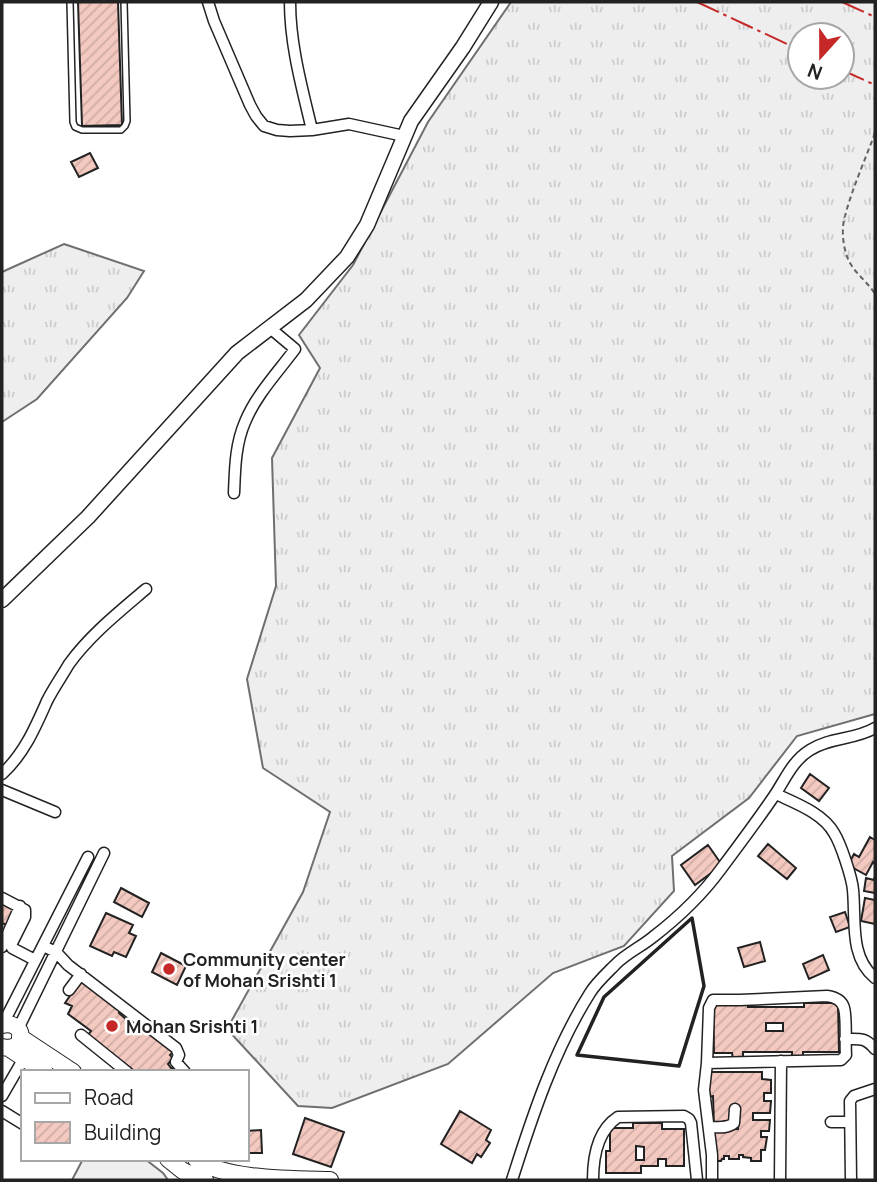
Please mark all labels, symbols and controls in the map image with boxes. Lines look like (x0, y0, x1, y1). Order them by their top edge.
north arrow (786, 21, 856, 91)
text: N (804, 57, 826, 86)
place label: Community center of Mohan Srishti 1 (183, 947, 346, 992)
marker: Community center of Mohan Srishti 1 (161, 961, 177, 977)
place label: Mohan Srishti 1 (126, 1014, 258, 1038)
marker: Mohan Srishti 1 (104, 1018, 120, 1034)
legend (21, 1070, 248, 1161)
text: Road (84, 1083, 134, 1111)
text: Building (84, 1118, 161, 1146)

